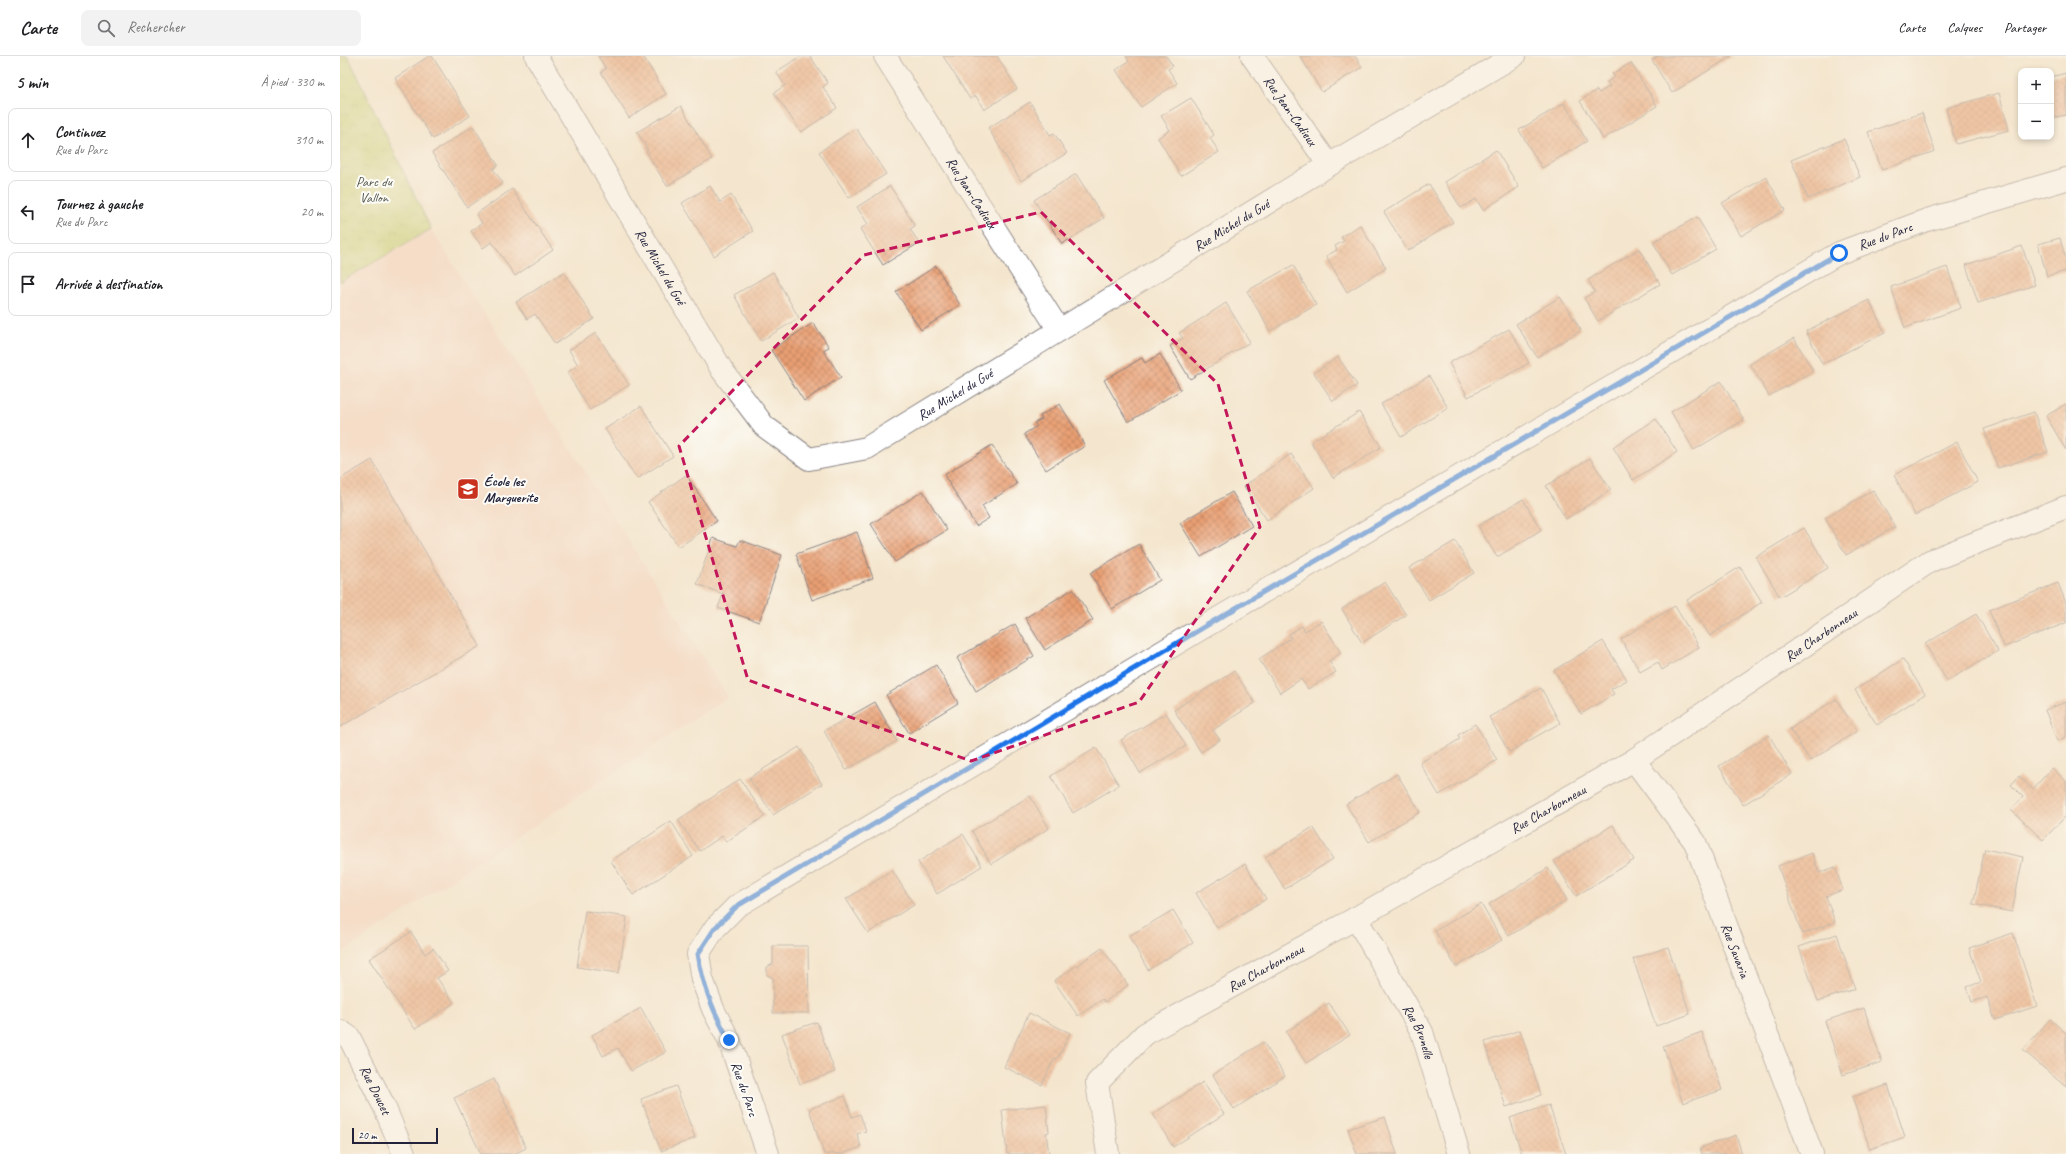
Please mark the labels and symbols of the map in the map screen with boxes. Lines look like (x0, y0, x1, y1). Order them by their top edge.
street label: Rue Jean-Cadieux (1260, 73, 1321, 150)
street label: Rue Jean-Cadieux (942, 154, 1001, 233)
park label: Parc du Vallon (356, 173, 393, 206)
street label: Rue Michel du Gué (1191, 194, 1274, 255)
street label: Rue du Parc (1856, 218, 1916, 254)
street label: Rue Michel du Gué (631, 226, 691, 310)
route start (1830, 244, 1848, 262)
street label: Rue Michel du Gué (914, 364, 998, 424)
place label: École les Marguerite (484, 473, 539, 506)
school or university icon: École les Marguerite (455, 476, 481, 502)
street label: Rue Charbonneau (1782, 604, 1861, 665)
street label: Rue Charbonneau (1508, 781, 1589, 837)
street label: Rue Savaria (1717, 921, 1754, 981)
street label: Rue Charbonneau (1225, 940, 1307, 996)
street label: Rue Brunelle (1399, 1001, 1438, 1062)
route end (720, 1031, 738, 1049)
street label: Rue du Parc (727, 1060, 762, 1119)
street label: Rue Doucet (356, 1063, 395, 1118)
scale bar (352, 1126, 438, 1145)

